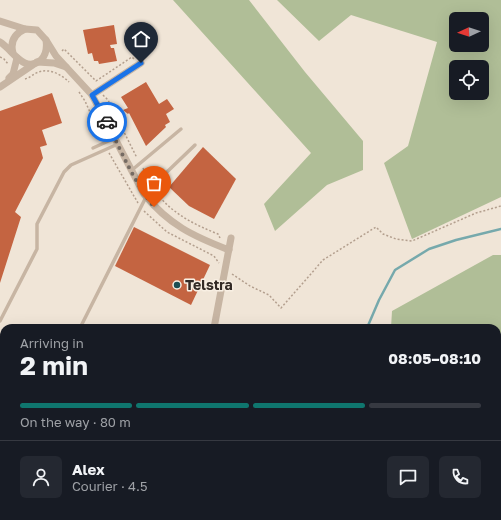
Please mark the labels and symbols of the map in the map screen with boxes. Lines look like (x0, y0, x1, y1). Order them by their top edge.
north arrow (449, 12, 489, 52)
pin (124, 22, 158, 63)
courier (87, 102, 127, 142)
pin (137, 166, 171, 207)
place label: Telstra (185, 276, 233, 293)
marker: Telstra (172, 280, 182, 290)

